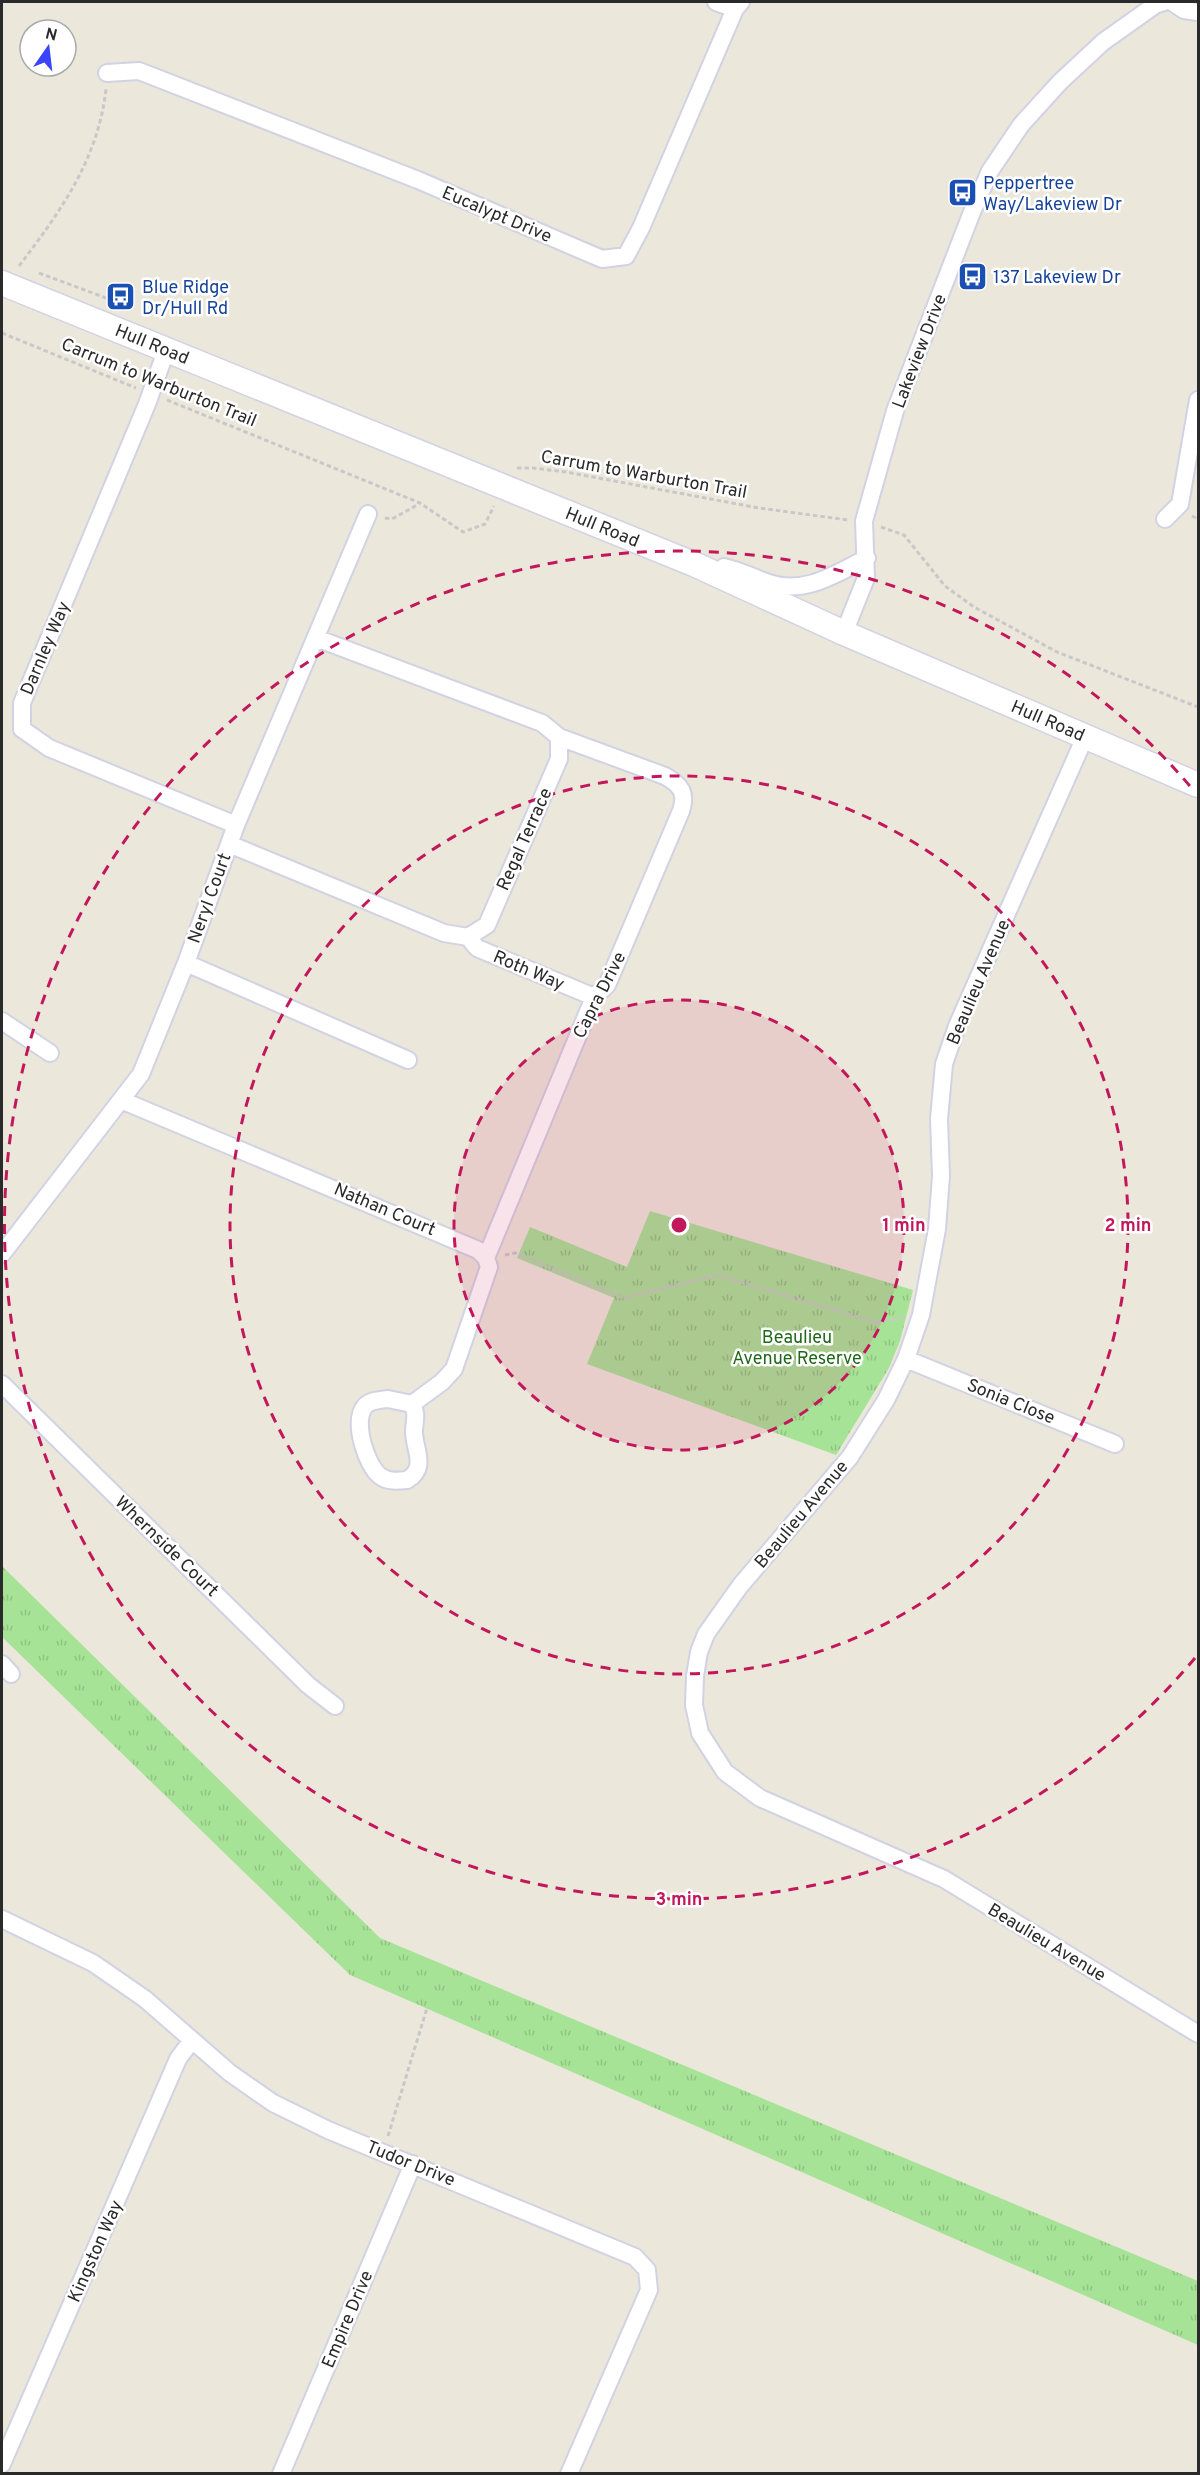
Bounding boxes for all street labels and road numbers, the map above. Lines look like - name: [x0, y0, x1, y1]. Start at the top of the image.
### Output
- street label: Eucalypt Drive: [438, 182, 555, 249]
- street label: Lakeview Drive: [888, 291, 953, 412]
- street label: Hull Road: [111, 320, 192, 371]
- street label: Carrum to Warburton Trail: [57, 334, 260, 433]
- street label: Carrum to Warburton Trail: [539, 446, 749, 505]
- street label: Hull Road: [561, 503, 642, 554]
- street label: Darnley Way: [16, 598, 76, 699]
- street label: Hull Road: [1007, 696, 1088, 748]
- street label: Regal Terrace: [492, 785, 558, 895]
- street label: Neryl Court: [183, 850, 237, 947]
- street label: Beaulieu Avenue: [943, 916, 1016, 1049]
- street label: Roth Way: [489, 946, 568, 997]
- street label: Capra Drive: [569, 948, 632, 1043]
- street label: Nathan Court: [330, 1179, 439, 1242]
- street label: Sonia Close: [963, 1374, 1058, 1430]
- street label: Beaulieu Avenue: [750, 1456, 854, 1574]
- street label: Whernside Court: [109, 1492, 223, 1602]
- street label: Beaulieu Avenue: [983, 1899, 1110, 1988]
- street label: Tudor Drive: [363, 2136, 458, 2193]
- street label: Kingston Way: [64, 2197, 129, 2306]
- street label: Empire Drive: [317, 2267, 379, 2372]

